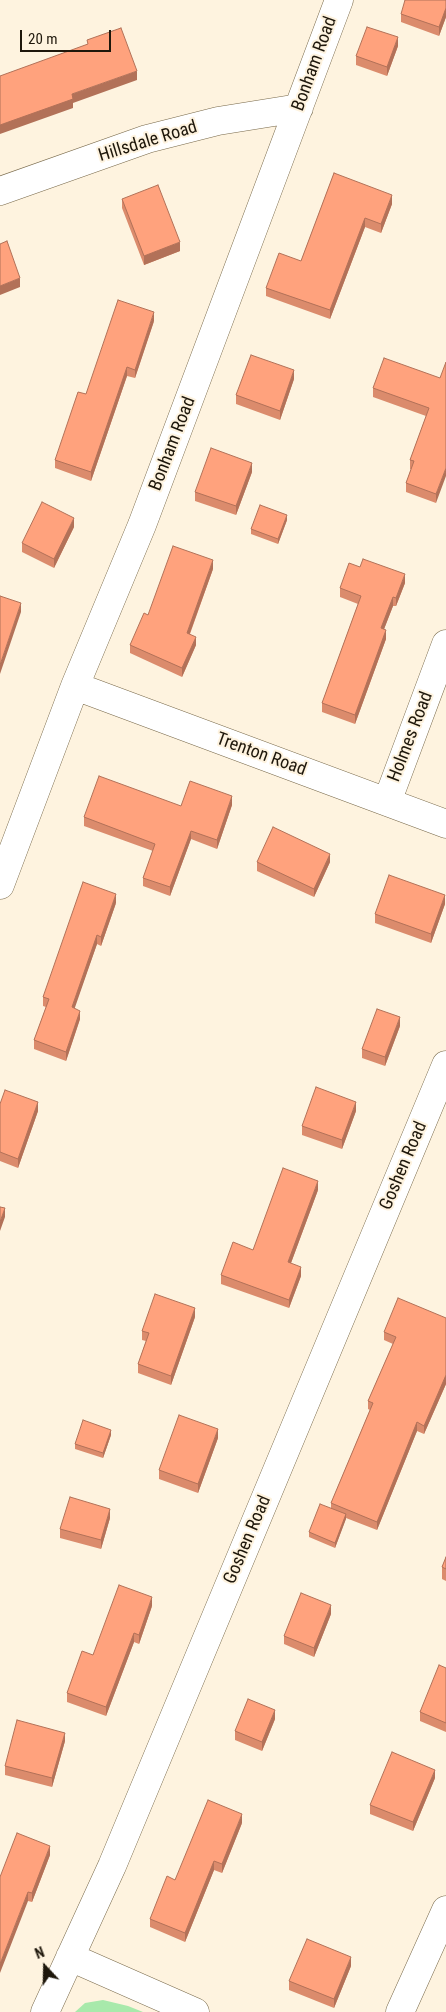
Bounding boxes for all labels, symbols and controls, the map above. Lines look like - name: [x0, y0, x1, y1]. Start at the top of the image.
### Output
- street label: Bonham Road: [288, 14, 342, 114]
- scale bar: [22, 20, 114, 52]
- text: 20 m: [28, 30, 58, 48]
- street label: Hillsdale Road: [96, 117, 200, 167]
- street label: Bonham Road: [145, 394, 201, 494]
- street label: Holmes Road: [384, 689, 438, 785]
- street label: Trenton Road: [213, 729, 309, 781]
- street label: Goshen Road: [376, 1119, 432, 1213]
- street label: Goshen Road: [220, 1493, 276, 1587]
- north arrow: [20, 1942, 70, 1992]
- text: N: [33, 1944, 46, 1962]

